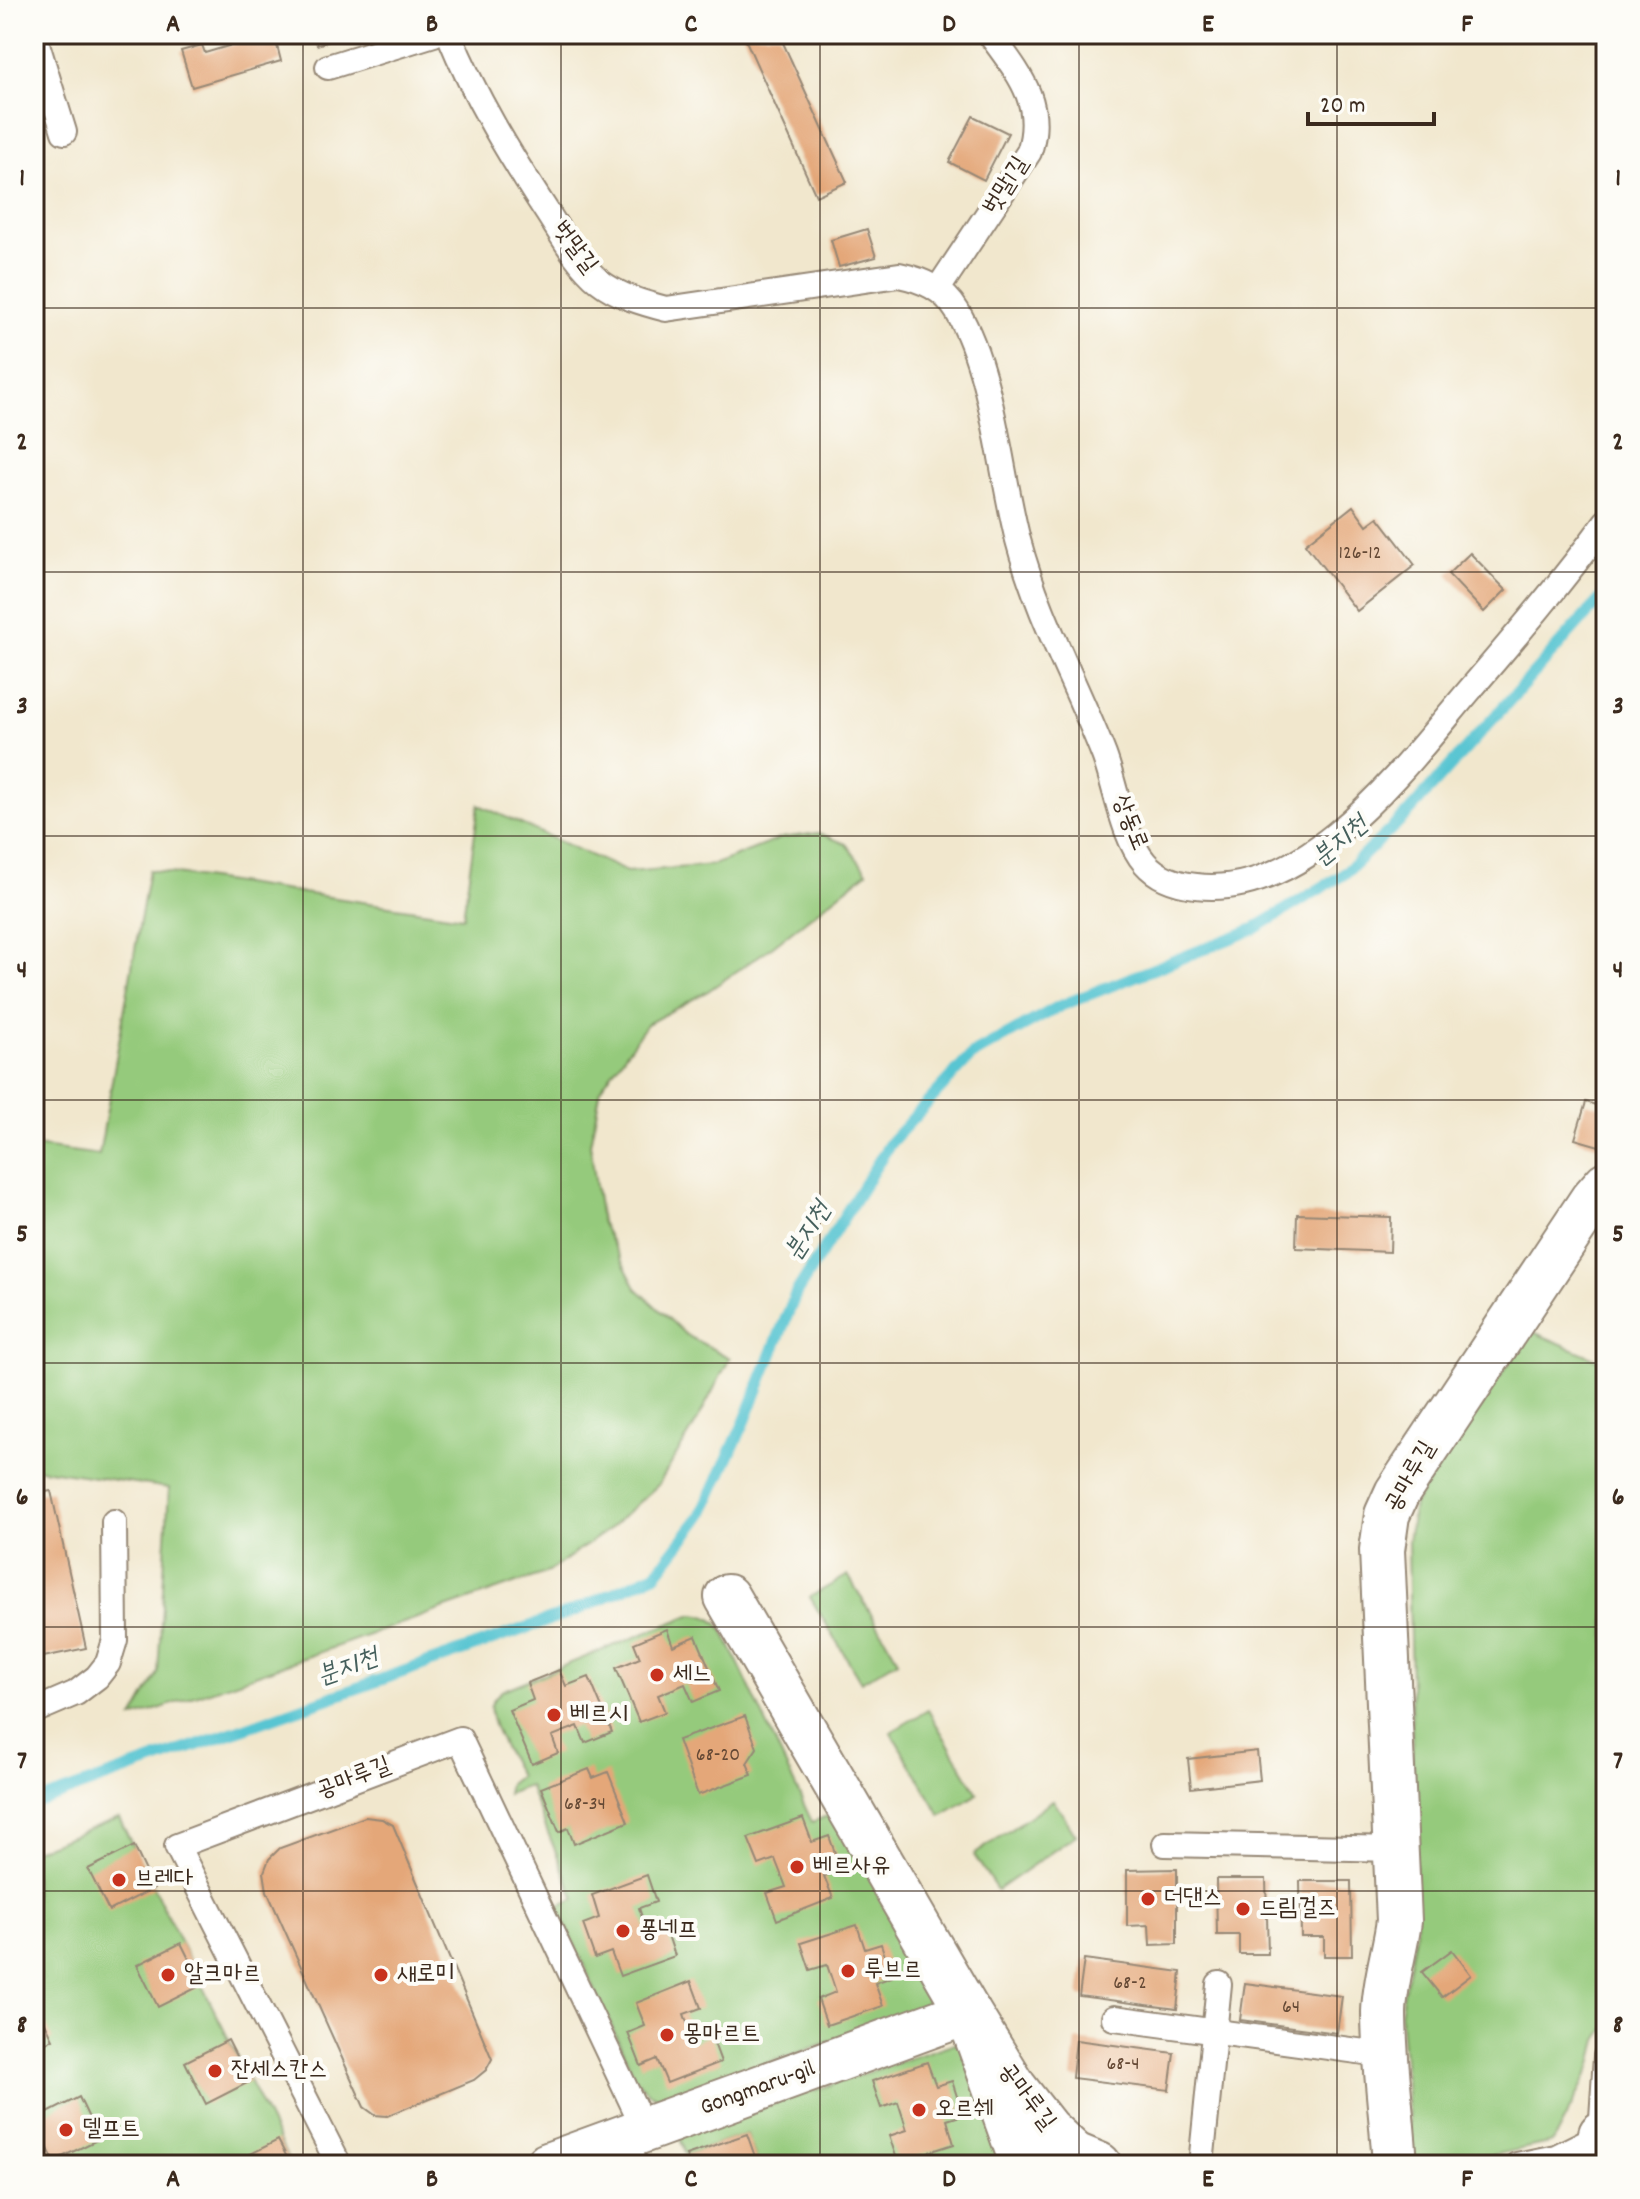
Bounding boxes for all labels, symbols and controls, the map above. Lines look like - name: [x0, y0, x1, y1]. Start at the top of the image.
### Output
- text: A: [166, 7, 180, 44]
- text: B: [426, 7, 438, 44]
- text: C: [685, 7, 698, 44]
- text: D: [942, 7, 956, 44]
- text: E: [1202, 7, 1214, 44]
- text: F: [1461, 7, 1473, 44]
- scale bar: [1308, 76, 1434, 126]
- text: 20 m: [1320, 90, 1366, 124]
- street label: 벗말1길: [976, 150, 1038, 222]
- text: 1: [19, 161, 25, 198]
- text: 1: [1615, 161, 1621, 198]
- street label: 벗말길: [543, 215, 605, 281]
- text: 2: [16, 425, 28, 462]
- text: 2: [1612, 425, 1624, 462]
- house number: 126-12: [1339, 540, 1381, 568]
- text: 3: [16, 689, 28, 726]
- text: 3: [1612, 689, 1624, 726]
- street label: 상동로: [1102, 790, 1156, 856]
- water label: 분지천: [1305, 806, 1379, 876]
- text: 4: [17, 953, 27, 990]
- text: 4: [1613, 953, 1623, 990]
- water label: 분지천: [777, 1193, 843, 1268]
- text: 5: [16, 1217, 28, 1254]
- text: 5: [1612, 1217, 1624, 1254]
- street label: 공마루길: [1377, 1435, 1445, 1519]
- text: 6: [16, 1480, 28, 1517]
- text: 6: [1612, 1480, 1624, 1517]
- water label: 분지천: [312, 1639, 387, 1696]
- place label: 세느: [673, 1658, 712, 1692]
- marker: 세느: [648, 1666, 666, 1684]
- place label: 베르시: [570, 1698, 628, 1732]
- marker: 베르시: [545, 1706, 563, 1724]
- house number: 68-20: [696, 1742, 740, 1770]
- text: 7: [17, 1744, 27, 1781]
- text: 7: [1613, 1744, 1623, 1781]
- street label: 공마루길: [312, 1749, 396, 1809]
- house number: 68-34: [564, 1791, 606, 1819]
- place label: 베르사유: [813, 1850, 890, 1884]
- marker: 베르사유: [788, 1858, 806, 1876]
- place label: 브레다: [135, 1863, 194, 1897]
- marker: 브레다: [110, 1871, 128, 1889]
- place label: 더댄스: [1164, 1882, 1222, 1916]
- marker: 더댄스: [1139, 1890, 1157, 1908]
- place label: 드림걸즈: [1259, 1892, 1336, 1926]
- marker: 드림걸즈: [1234, 1900, 1252, 1918]
- place label: 퐁네프: [639, 1914, 697, 1948]
- marker: 퐁네프: [614, 1922, 632, 1940]
- place label: 루브르: [864, 1954, 922, 1988]
- place label: 알크마르: [184, 1958, 261, 1992]
- place label: 새로미: [397, 1958, 455, 1992]
- marker: 루브르: [839, 1962, 857, 1980]
- marker: 알크마르: [159, 1966, 177, 1984]
- marker: 새로미: [372, 1966, 390, 1984]
- house number: 68-2: [1113, 1970, 1147, 1998]
- house number: 64: [1282, 1994, 1300, 2022]
- text: 8: [17, 2008, 27, 2045]
- text: 8: [1613, 2008, 1623, 2045]
- place label: 몽마르트: [683, 2018, 760, 2052]
- marker: 몽마르트: [658, 2026, 676, 2044]
- house number: 68-4: [1107, 2051, 1139, 2079]
- street label: Gongmaru-gil: [696, 2052, 821, 2126]
- place label: 잔세스칸스: [231, 2054, 328, 2088]
- street label: 공마루길: [989, 2056, 1063, 2138]
- marker: 잔세스칸스: [206, 2062, 224, 2080]
- place label: 오르쉐: [935, 2093, 993, 2127]
- marker: 오르쉐: [910, 2101, 928, 2119]
- place label: 델프트: [82, 2113, 140, 2147]
- marker: 델프트: [57, 2121, 75, 2139]
- text: A: [166, 2162, 180, 2199]
- text: B: [426, 2162, 438, 2199]
- text: C: [685, 2162, 698, 2199]
- text: D: [942, 2162, 956, 2199]
- text: E: [1202, 2162, 1214, 2199]
- text: F: [1461, 2162, 1473, 2199]

